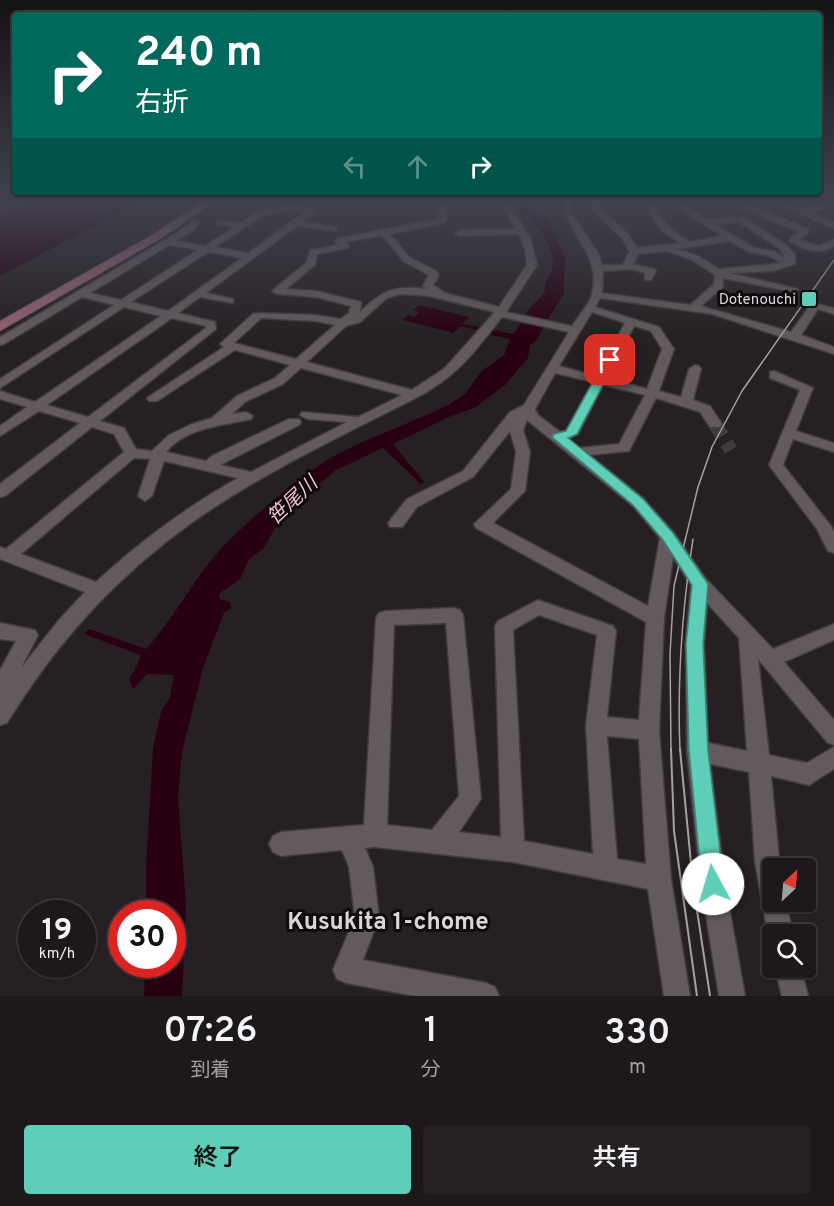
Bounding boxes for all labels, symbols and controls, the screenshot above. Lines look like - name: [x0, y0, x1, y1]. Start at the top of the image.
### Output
- text: 240 m: [135, 28, 263, 81]
- icon: right: [36, 36, 114, 114]
- text: 右折: [135, 87, 189, 121]
- icon: left: [338, 150, 371, 183]
- icon: ahead: [401, 150, 434, 183]
- icon: right: [464, 150, 497, 183]
- marker: Dotenouchi: [800, 290, 818, 308]
- place label: Dotenouchi: [719, 291, 796, 310]
- pin: [584, 334, 635, 385]
- icon: arrive: [593, 343, 626, 376]
- water label: 笹尾川: [263, 470, 326, 531]
- position arrow: [681, 852, 745, 916]
- north arrow: [762, 858, 816, 912]
- map controls: [762, 858, 816, 978]
- speed limit sign: 30: [108, 900, 186, 978]
- district label: Kusukita 1-chome: [287, 908, 489, 938]
- text: 19: [42, 913, 72, 950]
- button: search: [762, 924, 816, 978]
- text: km/h: [39, 945, 75, 964]
- text: 07:26: [163, 1009, 257, 1055]
- text: 1: [424, 1009, 438, 1055]
- text: 330: [604, 1011, 670, 1057]
- text: m: [629, 1055, 646, 1081]
- text: 到着: [190, 1058, 230, 1084]
- text: 分: [421, 1058, 441, 1084]
- button: 終了: [24, 1125, 411, 1194]
- button: 共有: [423, 1125, 810, 1194]

